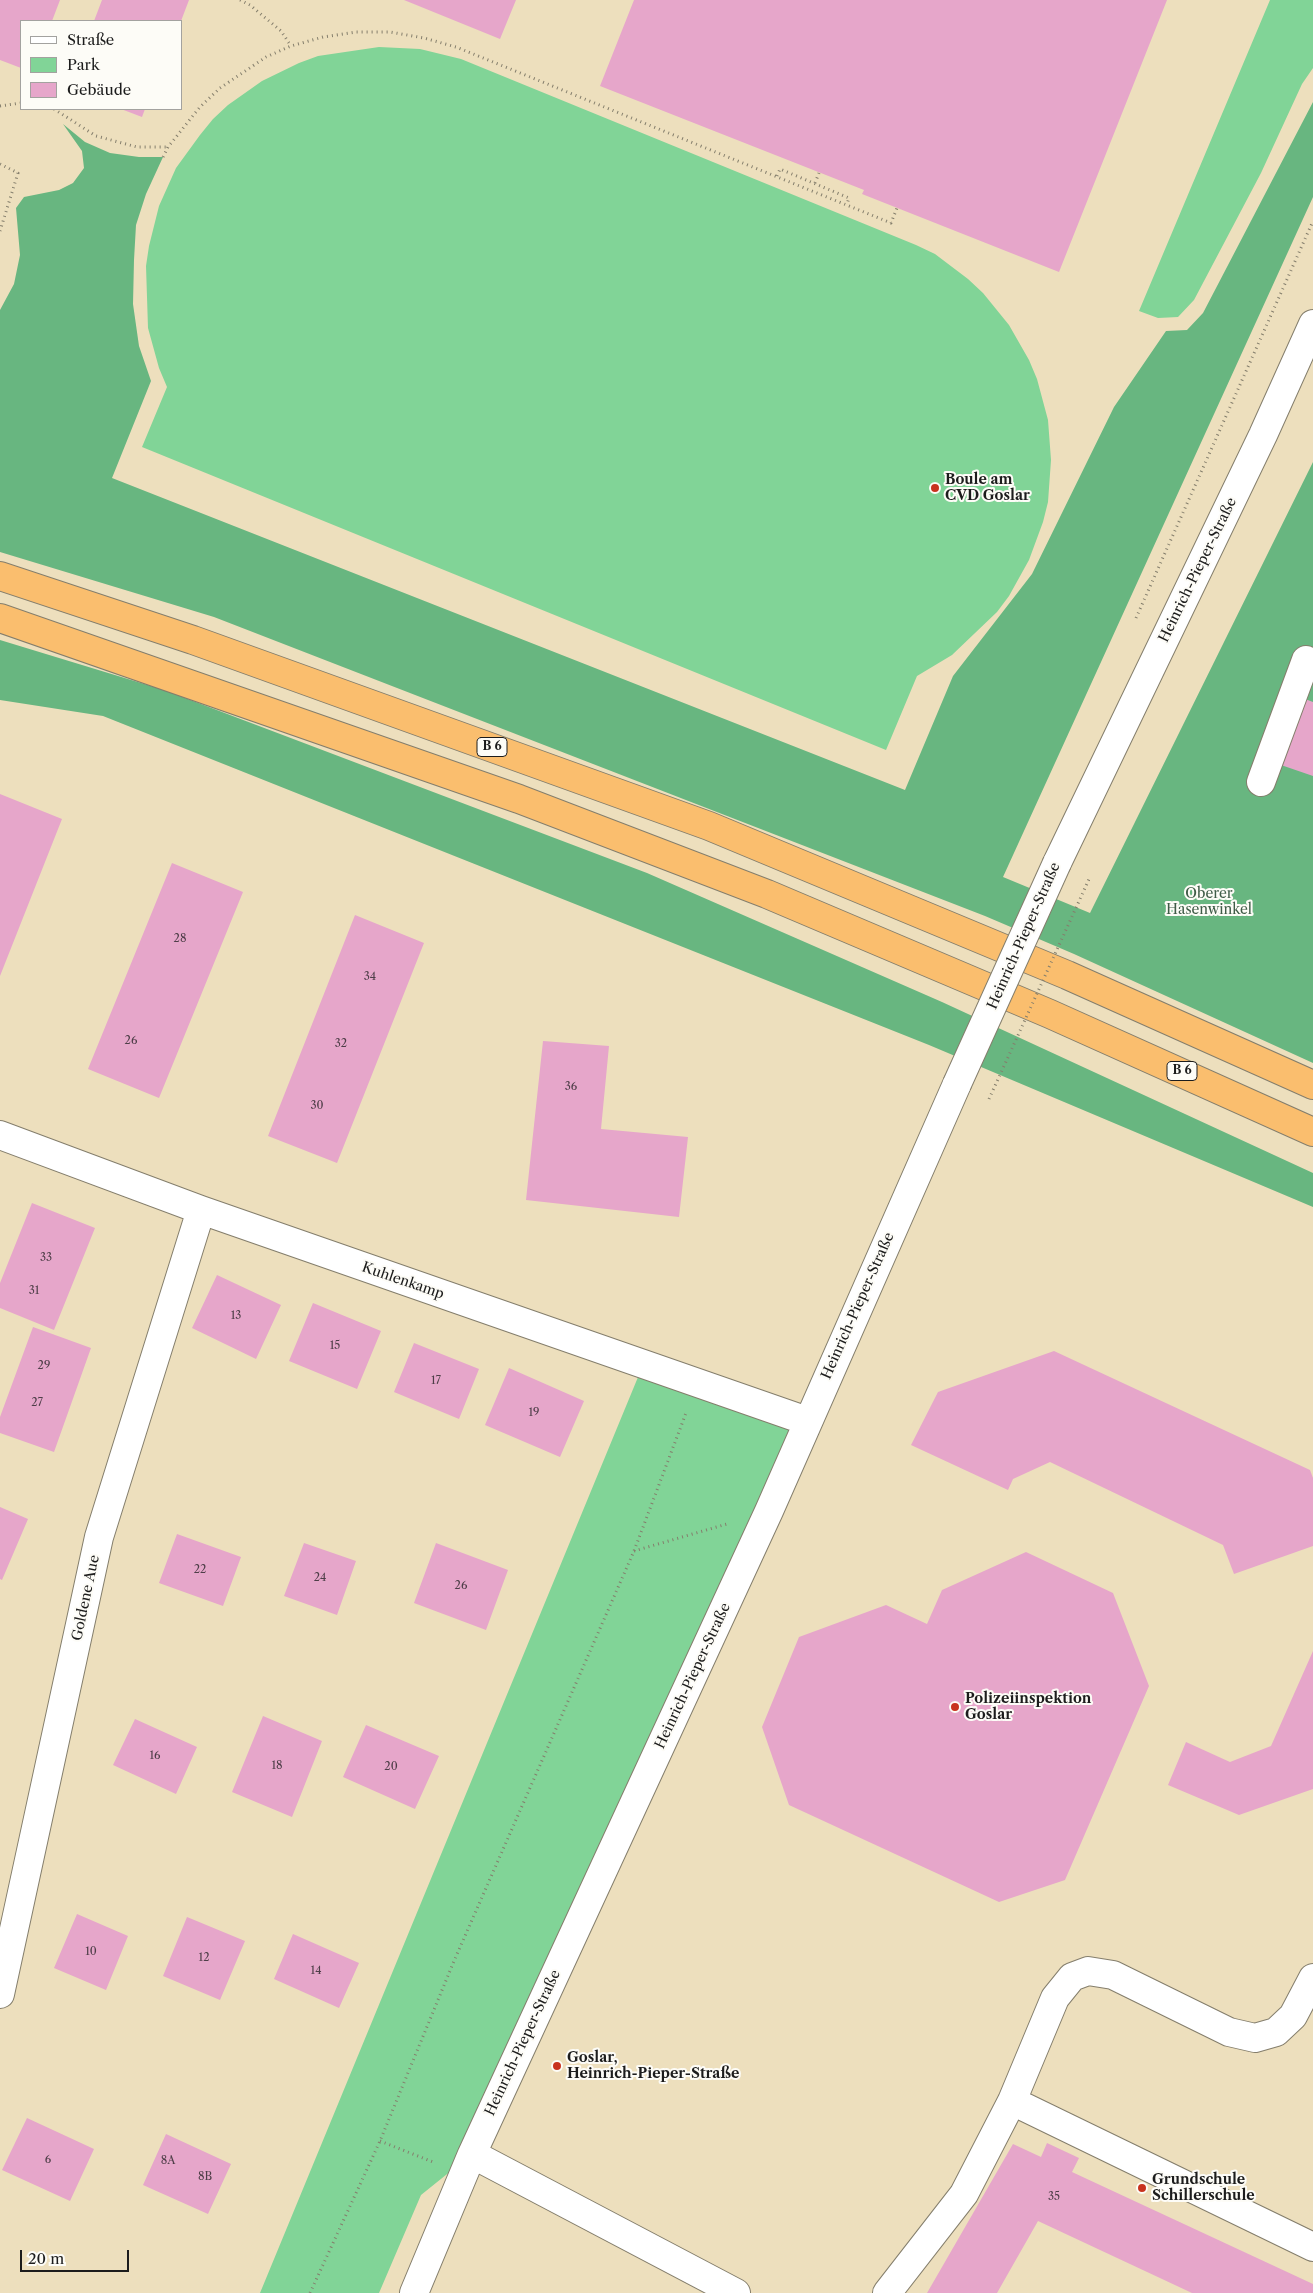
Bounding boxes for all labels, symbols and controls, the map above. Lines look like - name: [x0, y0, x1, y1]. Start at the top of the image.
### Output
- legend: [20, 20, 182, 110]
- text: Straße: [67, 30, 114, 49]
- text: Park: [67, 55, 100, 74]
- text: Gebäude: [67, 80, 131, 99]
- place label: Boule am CVD Goslar: [945, 472, 1030, 504]
- marker: Boule am CVD Goslar: [929, 482, 941, 494]
- street label: Heinrich-Pieper-Straße: [1156, 495, 1240, 645]
- road number: B 6: [477, 738, 507, 756]
- street label: Heinrich-Pieper-Straße: [984, 860, 1064, 1012]
- park label: Oberer Hasenwinkel: [1166, 886, 1252, 919]
- house number: 28: [174, 932, 186, 946]
- house number: 34: [364, 970, 376, 984]
- house number: 26: [125, 1034, 137, 1048]
- house number: 32: [335, 1037, 347, 1051]
- road number: B 6: [1167, 1062, 1197, 1080]
- house number: 36: [565, 1080, 577, 1094]
- house number: 30: [310, 1099, 324, 1113]
- street label: Heinrich-Pieper-Straße: [818, 1230, 898, 1382]
- house number: 33: [40, 1251, 52, 1265]
- street label: Kuhlenkamp: [360, 1259, 446, 1303]
- house number: 31: [29, 1284, 39, 1298]
- house number: 13: [231, 1309, 241, 1323]
- house number: 15: [330, 1339, 340, 1353]
- house number: 29: [38, 1359, 50, 1373]
- house number: 17: [431, 1374, 441, 1388]
- house number: 27: [31, 1396, 43, 1410]
- house number: 19: [528, 1406, 540, 1420]
- street label: Goldene Aue: [69, 1554, 103, 1642]
- house number: 22: [194, 1563, 206, 1577]
- house number: 24: [314, 1571, 326, 1585]
- house number: 26: [455, 1579, 467, 1593]
- street label: Heinrich-Pieper-Straße: [652, 1600, 734, 1752]
- place label: Polizeiinspektion Goslar: [965, 1691, 1091, 1724]
- marker: Polizeiinspektion Goslar: [949, 1701, 961, 1713]
- house number: 16: [149, 1749, 161, 1763]
- house number: 18: [271, 1759, 283, 1773]
- house number: 20: [384, 1760, 398, 1774]
- house number: 10: [85, 1945, 97, 1959]
- house number: 12: [199, 1951, 209, 1965]
- house number: 14: [311, 1964, 321, 1978]
- street label: Heinrich-Pieper-Straße: [482, 1967, 564, 2119]
- place label: Goslar, Heinrich-Pieper-Straße: [567, 2050, 739, 2082]
- marker: Goslar, Heinrich-Pieper-Straße: [551, 2060, 563, 2072]
- house number: 6: [45, 2153, 51, 2167]
- house number: 8A: [161, 2154, 175, 2168]
- house number: 8B: [198, 2170, 212, 2184]
- place label: Grundschule Schillerschule: [1152, 2172, 1255, 2204]
- marker: Grundschule Schillerschule: [1136, 2182, 1148, 2194]
- house number: 35: [1048, 2190, 1060, 2204]
- scale bar: [22, 2240, 131, 2272]
- text: 20 m: [28, 2249, 64, 2268]

